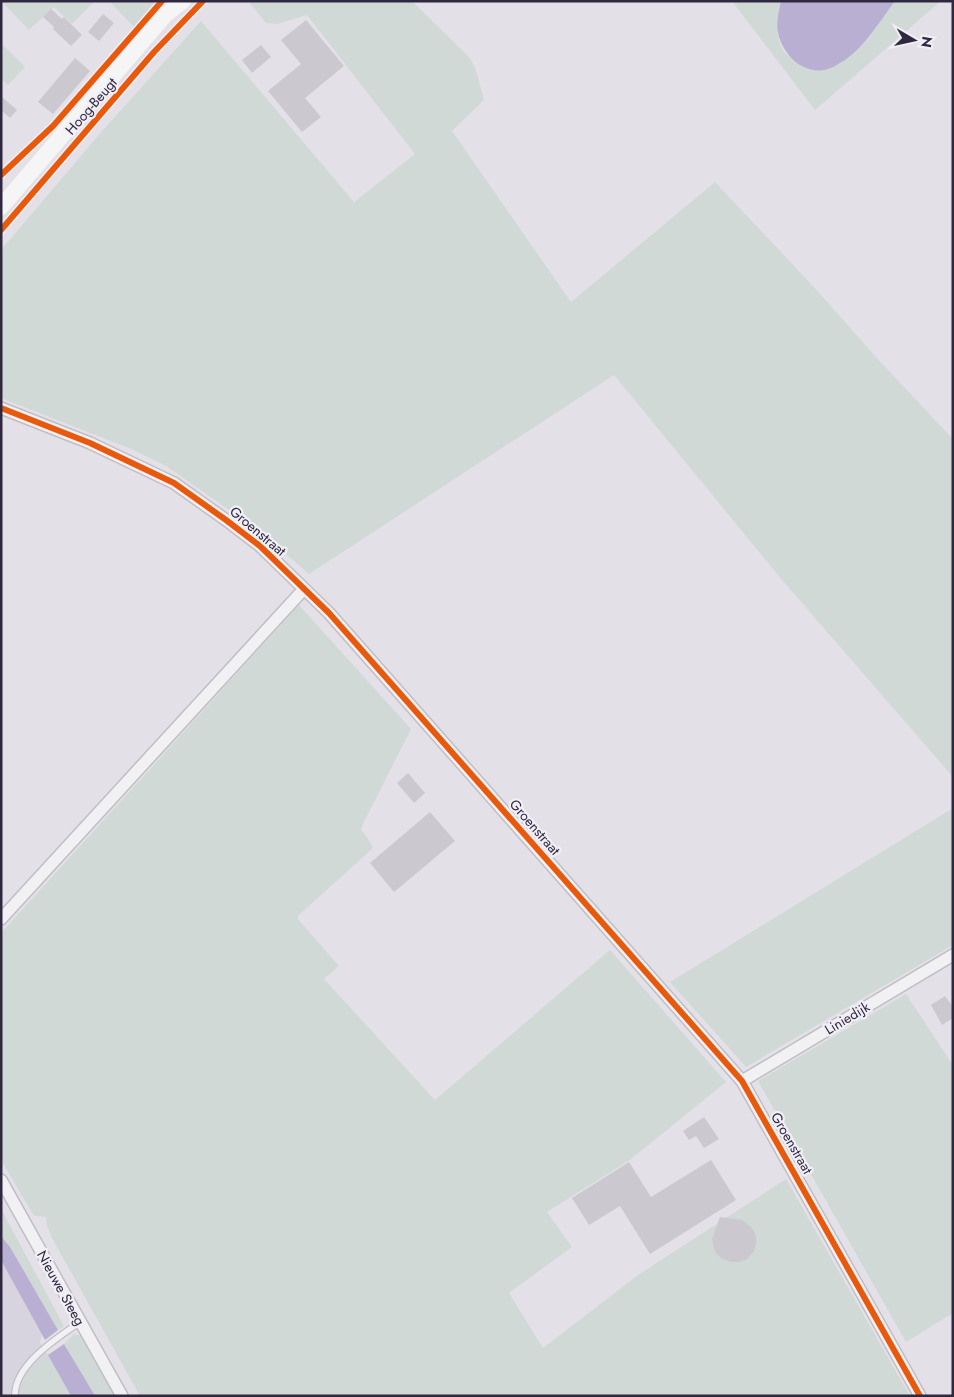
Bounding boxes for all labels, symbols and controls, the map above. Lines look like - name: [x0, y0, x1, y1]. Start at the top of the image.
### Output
- north arrow: [889, 15, 939, 65]
- text: N: [916, 35, 938, 49]
- street label: Hoog-Beugt: [61, 73, 122, 139]
- street label: Groenstraat: [225, 501, 291, 561]
- street label: Groenstraat: [505, 795, 565, 860]
- street label: Liniedijk: [821, 996, 874, 1039]
- street label: Groenstraat: [766, 1108, 818, 1178]
- street label: Nieuwe Steeg: [32, 1247, 90, 1329]

